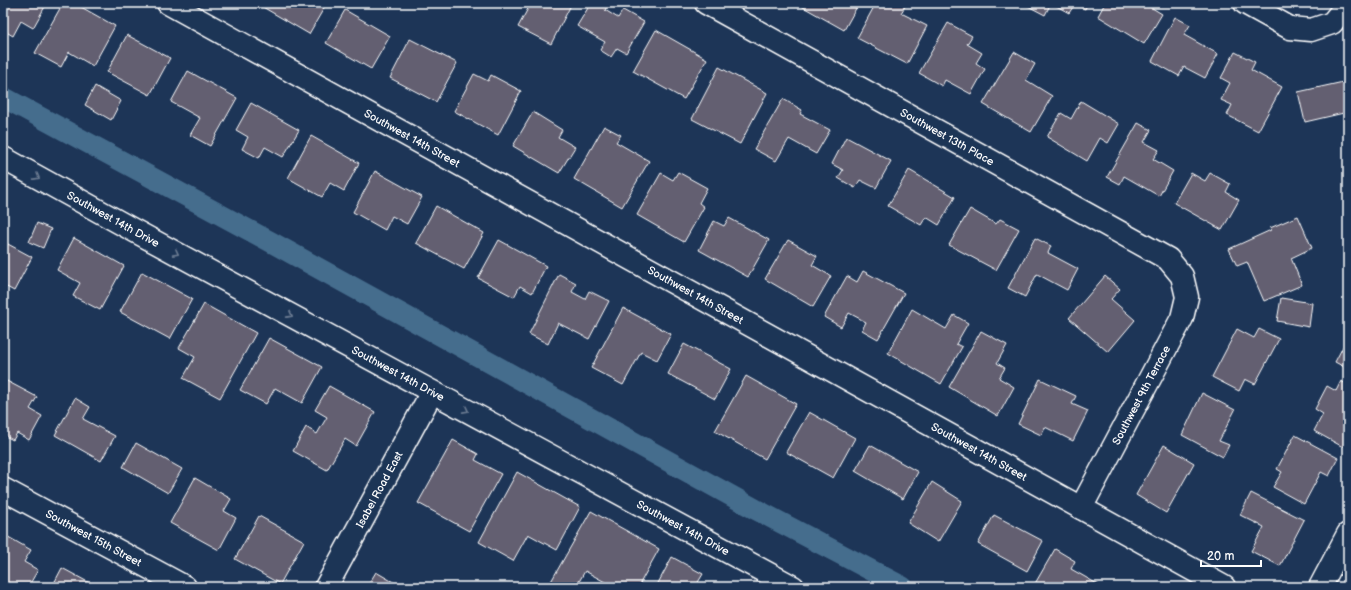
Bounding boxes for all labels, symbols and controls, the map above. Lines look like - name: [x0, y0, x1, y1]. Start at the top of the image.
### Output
- street label: Southwest 13th Place: [898, 106, 997, 169]
- street label: Southwest 14th Street: [362, 107, 463, 170]
- one-way arrow: [33, 173, 40, 180]
- street label: Southwest 14th Drive: [65, 189, 162, 250]
- one-way arrow: [172, 249, 179, 256]
- street label: Southwest 14th Street: [645, 264, 746, 327]
- one-way arrow: [286, 311, 293, 318]
- street label: Southwest 14th Drive: [349, 343, 447, 404]
- street label: Southwest 9th Terrace: [1110, 343, 1173, 447]
- one-way arrow: [462, 406, 469, 413]
- street label: Southwest 14th Street: [929, 420, 1030, 484]
- street label: Isabel Road East: [353, 449, 406, 530]
- street label: Southwest 14th Drive: [634, 498, 732, 559]
- street label: Southwest 15th Street: [43, 507, 144, 570]
- scale bar: [1201, 542, 1261, 568]
- text: 20 m: [1207, 549, 1234, 564]

